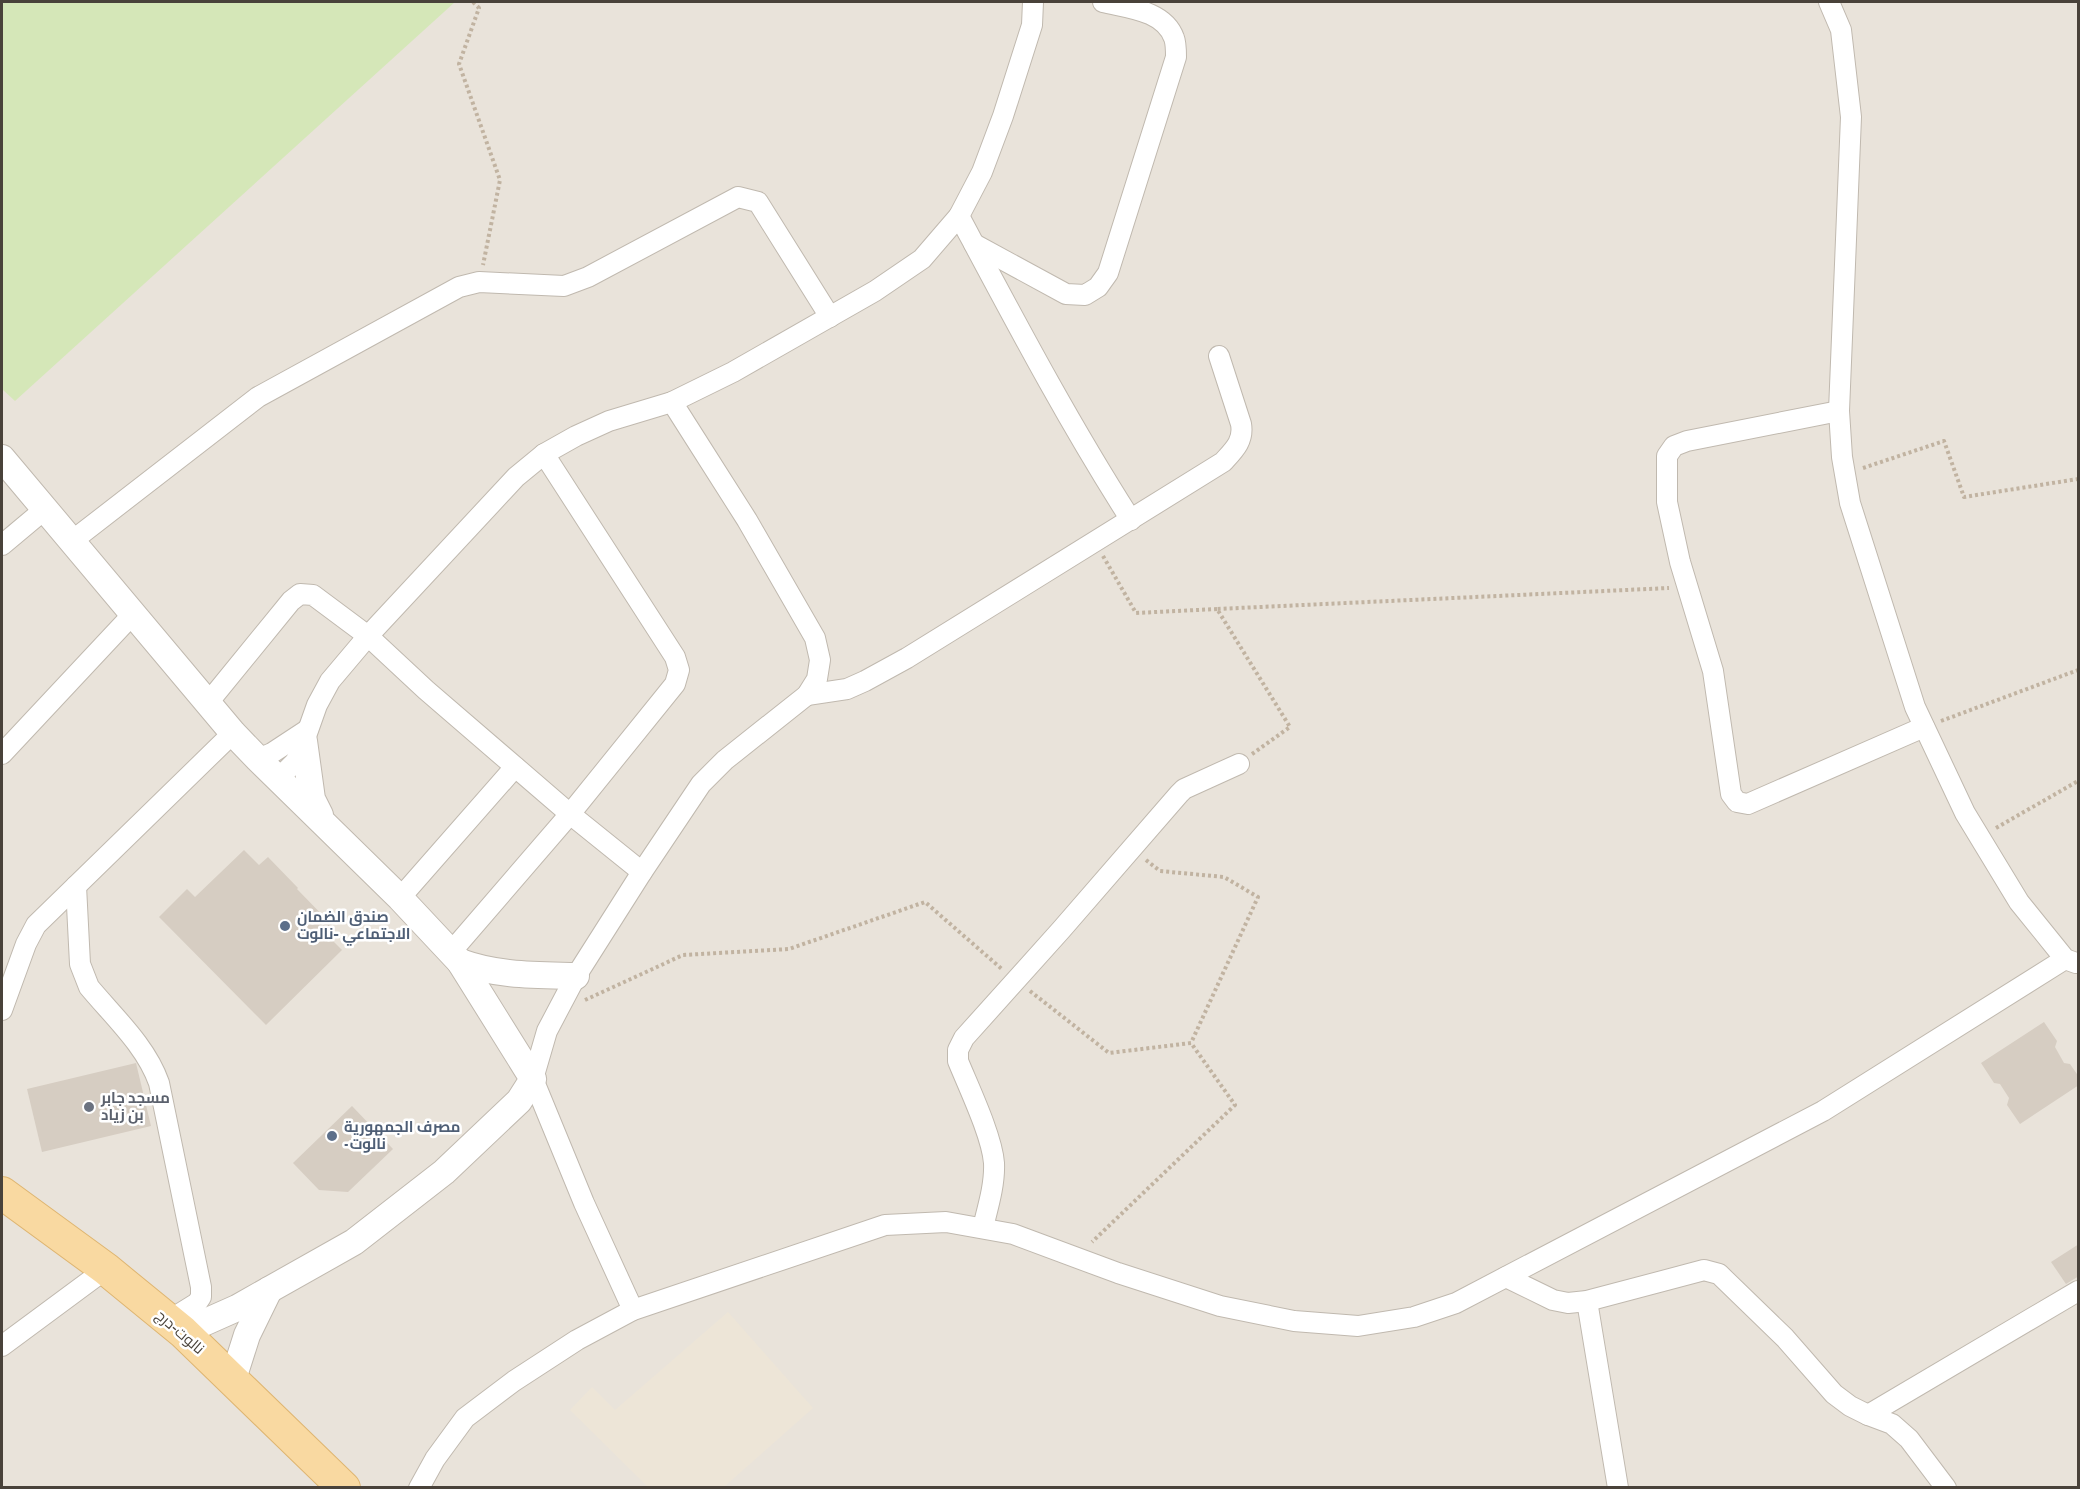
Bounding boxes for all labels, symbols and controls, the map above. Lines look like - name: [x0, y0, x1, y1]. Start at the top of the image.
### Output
- place label: صندق الضمان الاجتماعي -نالوت: [297, 908, 410, 946]
- marker: صندق الضمان الاجتماعي -نالوت: [278, 919, 292, 933]
- place label: مسجد جابر بن زياد: [100, 1089, 170, 1124]
- marker: مسجد جابر بن زياد: [82, 1100, 96, 1114]
- place label: مصرف الجمهورية -نالوت: [344, 1118, 460, 1153]
- marker: مصرف الجمهورية -نالوت: [325, 1129, 339, 1143]
- street label: نالوت-درج: [151, 1306, 208, 1359]

